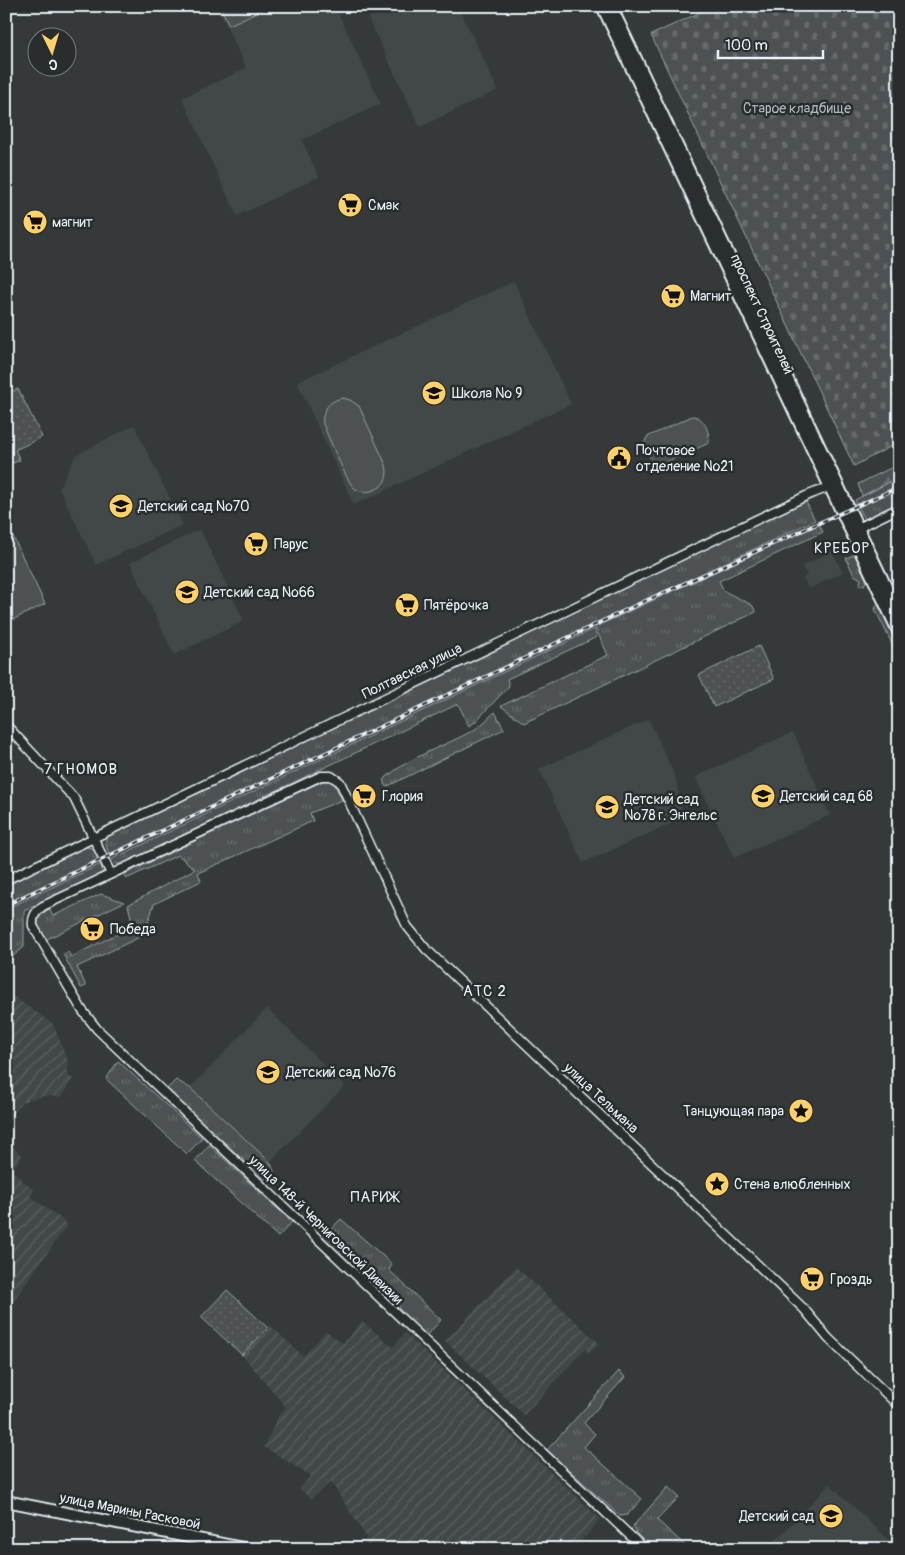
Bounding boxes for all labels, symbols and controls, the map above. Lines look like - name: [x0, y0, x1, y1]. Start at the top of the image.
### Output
- north arrow: [28, 28, 78, 78]
- scale bar: [718, 28, 822, 60]
- text: 100 m: [725, 36, 768, 55]
- text: С: [48, 56, 58, 73]
- park label: Старое кладбище: [743, 100, 851, 117]
- supermarket icon: Смак: [337, 192, 363, 218]
- place label: Смак: [368, 197, 400, 214]
- supermarket icon: магнит: [22, 209, 48, 235]
- place label: магнит: [52, 214, 93, 231]
- street label: проспект Строителей: [727, 251, 797, 377]
- supermarket icon: Магнит: [660, 283, 686, 309]
- place label: Магнит: [690, 288, 732, 305]
- school or university icon: Школа № 9: [421, 380, 447, 406]
- place label: Школа № 9: [452, 385, 522, 402]
- place label: Почтовое отделение №21: [636, 442, 734, 475]
- public building icon: Почтовое отделение №21: [606, 445, 632, 471]
- school or university icon: Детский сад №70: [108, 493, 134, 519]
- place label: Детский сад №70: [137, 498, 250, 515]
- supermarket icon: Парус: [243, 531, 269, 557]
- place label: Парус: [274, 536, 309, 553]
- district label: КРЕБОР: [814, 539, 870, 558]
- school or university icon: Детский сад №66: [174, 579, 200, 605]
- place label: Детский сад №66: [203, 584, 315, 601]
- supermarket icon: Пятёрочка: [394, 592, 420, 618]
- place label: Пятёрочка: [424, 597, 488, 614]
- street label: Полтавская улица: [359, 639, 465, 703]
- district label: 7 ГНОМОВ: [44, 760, 118, 779]
- supermarket icon: Глория: [351, 783, 377, 809]
- school or university icon: Детский сад 68: [750, 783, 776, 809]
- place label: Глория: [382, 788, 423, 805]
- place label: Детский сад 68: [779, 788, 873, 805]
- place label: Детский сад №78 г. Энгельс: [623, 791, 717, 824]
- school or university icon: Детский сад №78 г. Энгельс: [594, 794, 620, 820]
- supermarket icon: Победа: [79, 916, 105, 942]
- place label: Победа: [110, 921, 156, 938]
- district label: АТС 2: [463, 982, 507, 1001]
- street label: улица Тельмана: [560, 1058, 642, 1137]
- school or university icon: Детский сад №76: [255, 1059, 281, 1085]
- place label: Детский сад №76: [285, 1064, 396, 1081]
- place icon: Танцующая пара: [788, 1098, 814, 1124]
- place label: Танцующая пара: [683, 1103, 784, 1120]
- street label: улица 148-й Черниговской Дивизии: [245, 1151, 406, 1308]
- place icon: Стена влюбленных: [704, 1171, 730, 1197]
- place label: Стена влюбленных: [734, 1176, 851, 1193]
- district label: ПАРИЖ: [350, 1188, 401, 1207]
- supermarket icon: Гроздь: [799, 1266, 825, 1292]
- place label: Гроздь: [830, 1271, 872, 1288]
- street label: улица Марины Расковой: [57, 1489, 202, 1533]
- school or university icon: Детский сад: [818, 1503, 844, 1529]
- place label: Детский сад: [738, 1508, 815, 1525]

